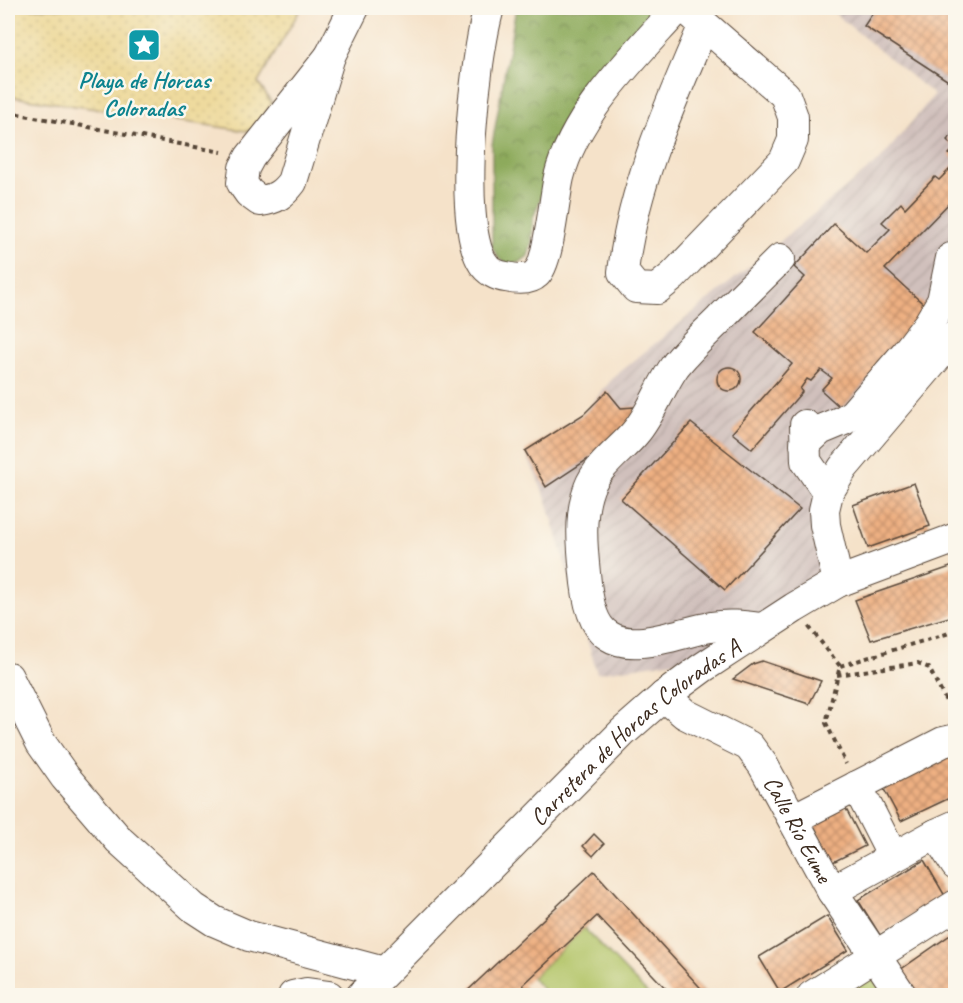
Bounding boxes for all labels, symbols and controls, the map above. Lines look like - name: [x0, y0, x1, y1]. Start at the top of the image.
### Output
- place icon: Playa de Horcas Coloradas: [126, 27, 162, 63]
- place label: Playa de Horcas Coloradas: [78, 65, 212, 123]
- street label: Carretera de Horcas Coloradas A: [523, 632, 747, 832]
- street label: Calle Río Eume: [757, 771, 841, 890]

